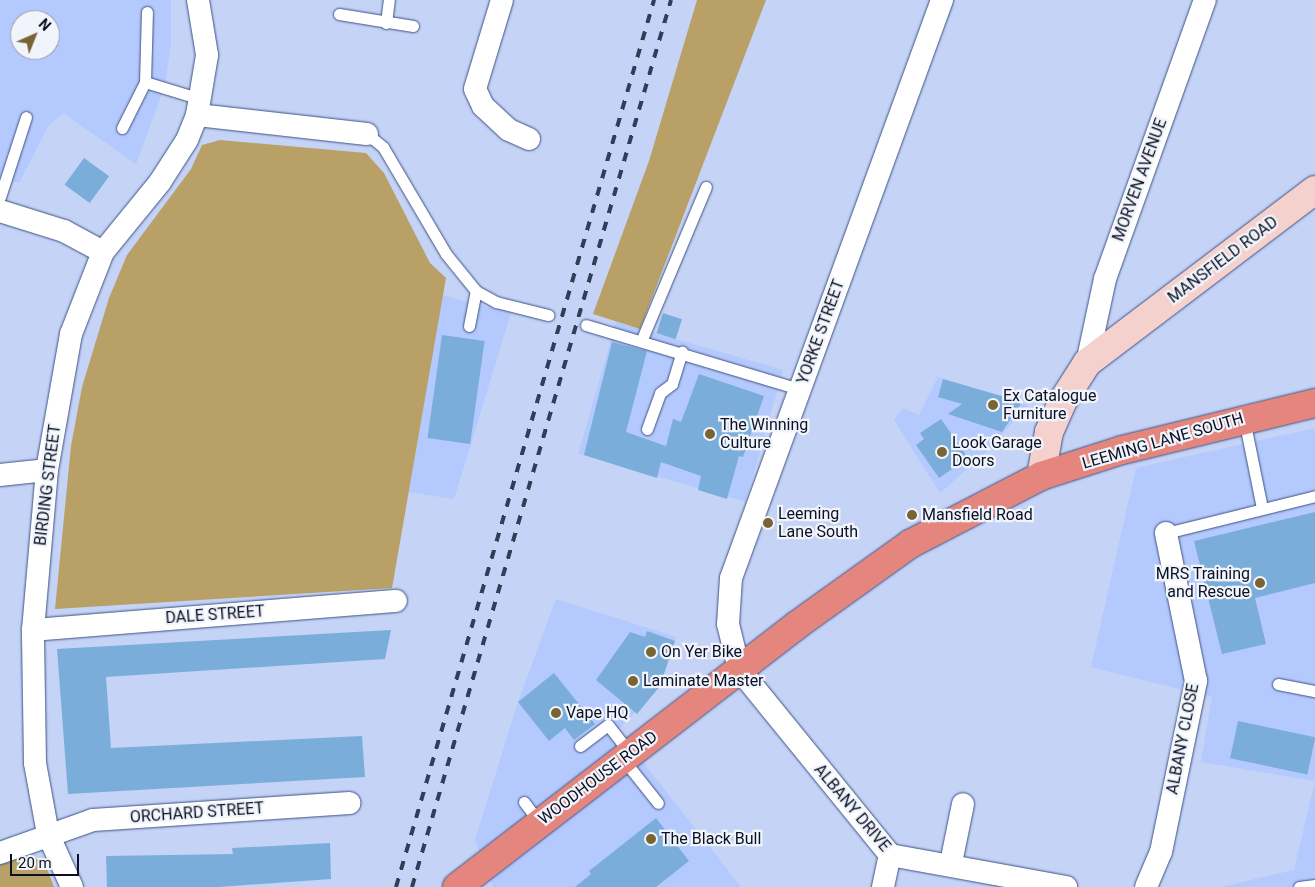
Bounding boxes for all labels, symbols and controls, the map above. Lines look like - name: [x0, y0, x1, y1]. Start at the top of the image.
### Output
- north arrow: [10, 10, 60, 60]
- text: N: [36, 16, 54, 34]
- street label: MORVEN AVENUE: [1109, 116, 1171, 244]
- street label: MANSFIELD ROAD: [1164, 212, 1282, 308]
- street label: YORKE STREET: [793, 277, 849, 387]
- place label: Ex Catalogue Furniture: [1003, 386, 1096, 424]
- marker: Ex Catalogue Furniture: [987, 399, 999, 411]
- street label: LEEMING LANE SOUTH: [1080, 409, 1246, 473]
- place label: The Winning Culture: [720, 415, 808, 453]
- street label: BIRDING STREET: [31, 423, 65, 547]
- marker: The Winning Culture: [704, 428, 716, 440]
- place label: Look Garage Doors: [952, 433, 1042, 471]
- marker: Look Garage Doors: [936, 446, 948, 458]
- place label: Leeming Lane South: [778, 504, 858, 542]
- place label: Mansfield Road: [922, 505, 1033, 525]
- marker: Mansfield Road: [906, 509, 918, 521]
- marker: Leeming Lane South: [762, 517, 774, 529]
- place label: MRS Training and Rescue: [1155, 564, 1250, 602]
- marker: MRS Training and Rescue: [1254, 577, 1266, 589]
- street label: DALE STREET: [165, 602, 265, 628]
- place label: On Yer Bike: [661, 642, 742, 662]
- marker: On Yer Bike: [645, 646, 657, 658]
- place label: Laminate Master: [643, 671, 764, 691]
- marker: Laminate Master: [627, 675, 639, 687]
- street label: ALBANY CLOSE: [1163, 682, 1203, 796]
- place label: Vape HQ: [566, 703, 628, 723]
- marker: Vape HQ: [550, 707, 562, 719]
- street label: WOODHOUSE ROAD: [535, 727, 661, 829]
- street label: ALBANY DRIVE: [810, 760, 894, 856]
- street label: ORCHARD STREET: [129, 799, 265, 827]
- place label: The Black Bull: [661, 829, 761, 849]
- marker: The Black Bull: [645, 833, 657, 845]
- scale bar: [12, 844, 81, 876]
- text: 20 m: [18, 854, 52, 872]

